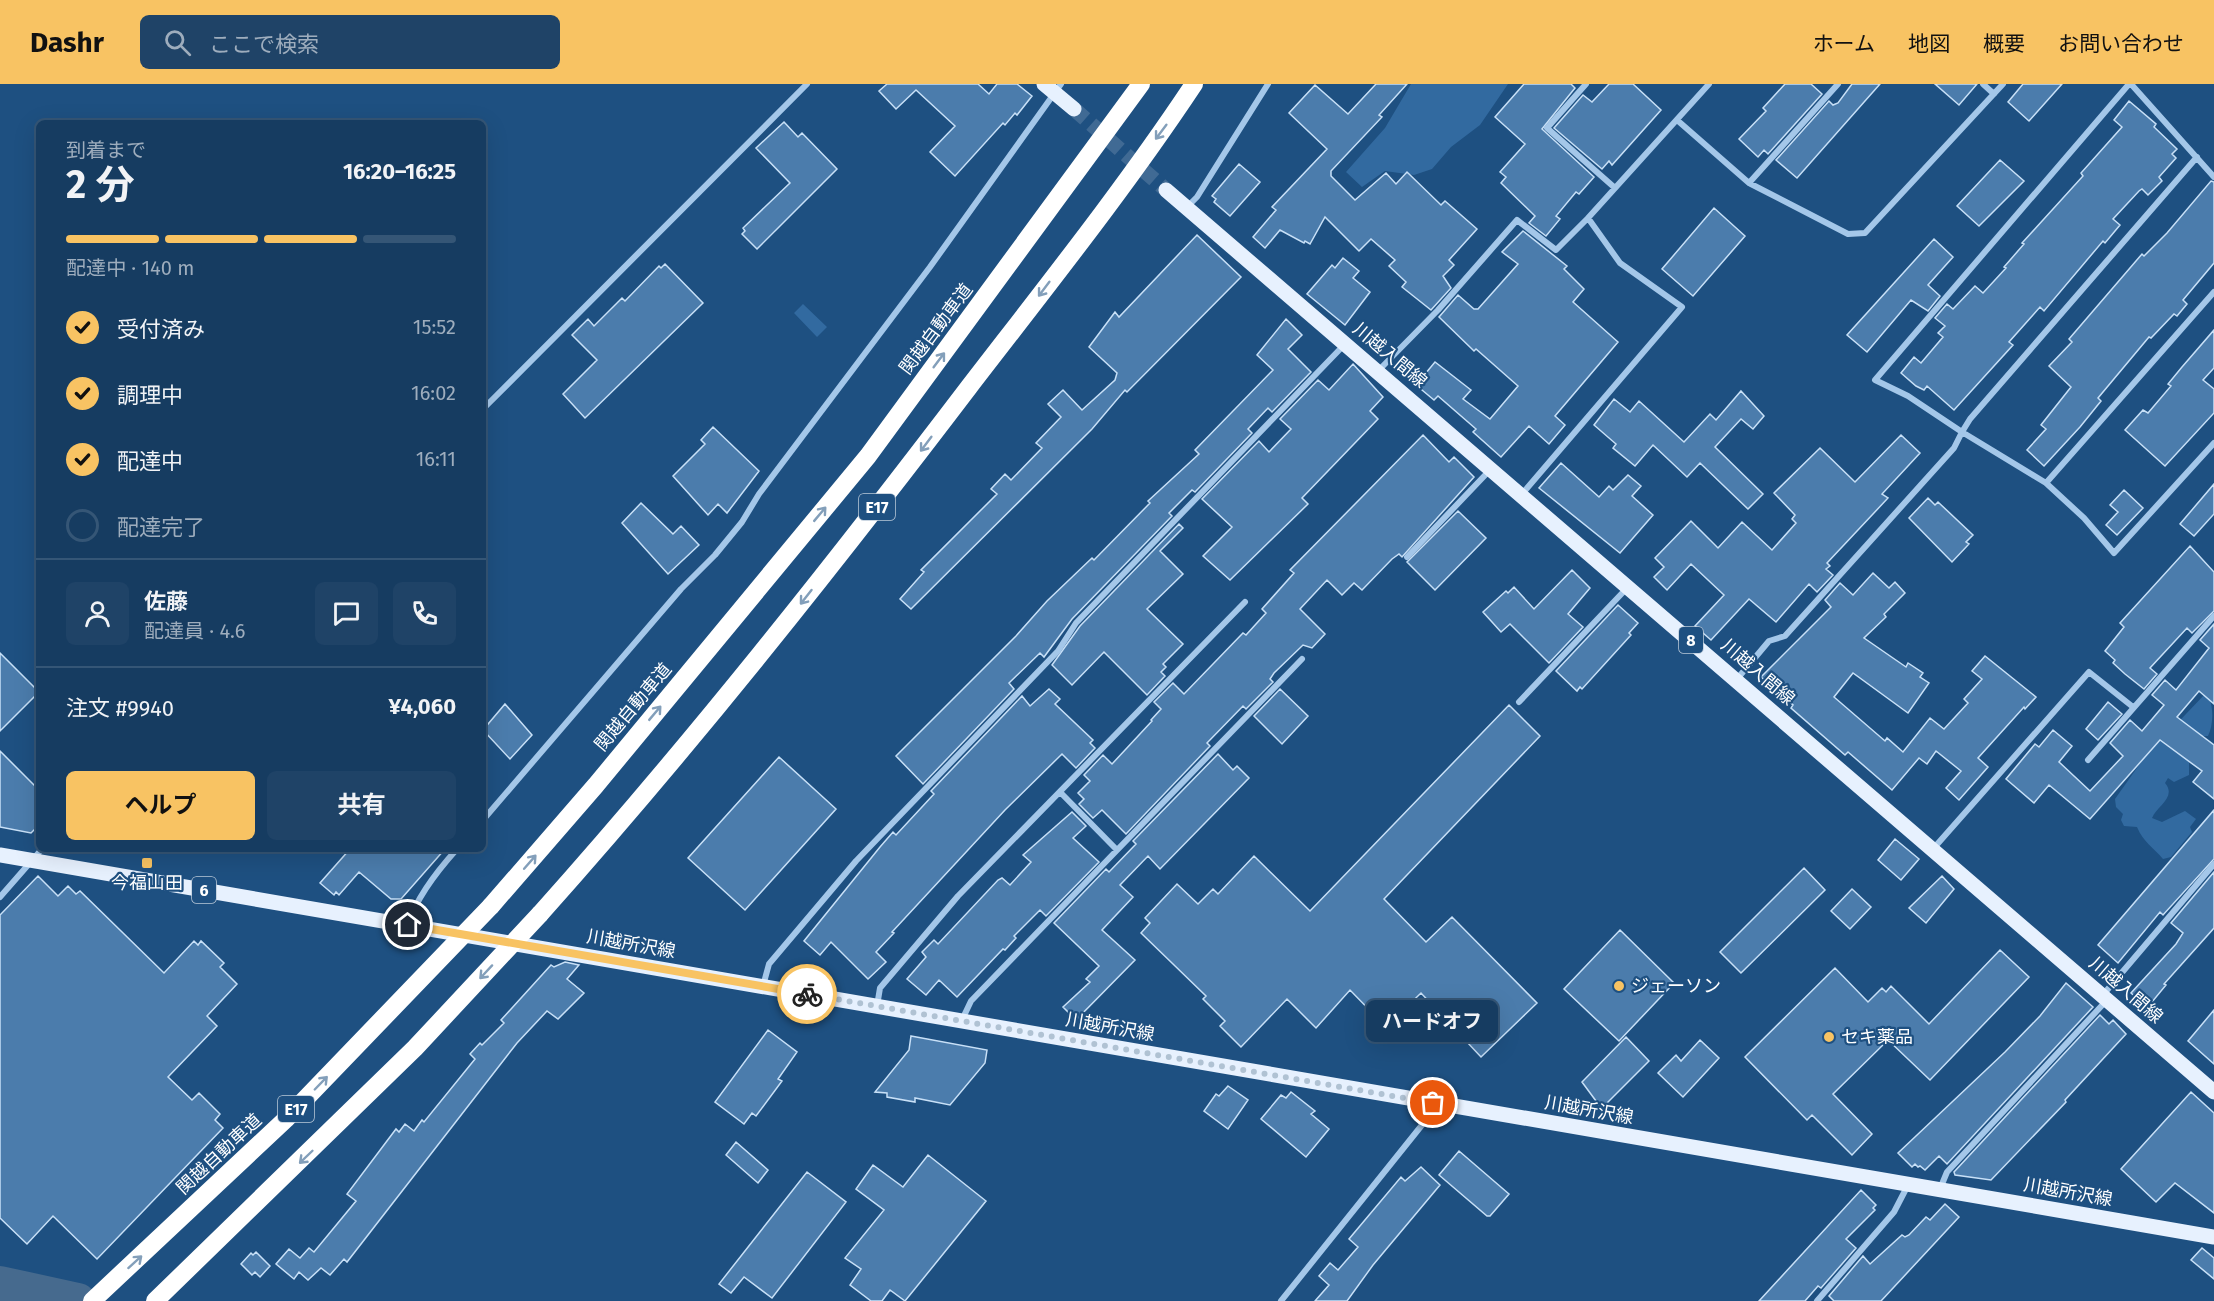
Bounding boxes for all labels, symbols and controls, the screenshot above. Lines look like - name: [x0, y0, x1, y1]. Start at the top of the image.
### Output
- search box: [140, 15, 560, 69]
- text: Dashr: [30, 26, 104, 59]
- icon: search: [161, 26, 194, 59]
- text: ここで検索: [209, 31, 319, 58]
- text: ホーム: [1813, 31, 1875, 57]
- text: 地図: [1908, 31, 1950, 57]
- text: 概要: [1983, 31, 2025, 57]
- text: お問い合わせ: [2058, 31, 2184, 57]
- one-way arrow: [1155, 124, 1167, 140]
- text: 到着まで: [66, 138, 146, 162]
- text: 16:20–16:25: [343, 158, 456, 185]
- text: 2 分: [66, 162, 134, 208]
- text: 配達中 · 140 m: [66, 256, 194, 280]
- street label: 関越自動車道: [895, 279, 977, 379]
- one-way arrow: [1038, 280, 1051, 296]
- icon: check: [66, 311, 99, 344]
- text: 15:52: [413, 315, 456, 339]
- text: 受付済み: [117, 316, 205, 343]
- street label: 川越入間線: [1348, 318, 1432, 392]
- one-way arrow: [932, 352, 945, 368]
- icon: check: [66, 377, 99, 410]
- text: 16:02: [411, 381, 456, 405]
- text: 調理中: [117, 382, 183, 409]
- one-way arrow: [920, 435, 933, 451]
- icon: check: [66, 443, 99, 476]
- text: 16:11: [416, 447, 456, 471]
- text: 配達中: [117, 448, 183, 475]
- road number: E17: [859, 494, 895, 520]
- one-way arrow: [813, 506, 826, 522]
- text: 配達完了: [117, 514, 205, 541]
- button: person: [66, 582, 129, 645]
- button: chat: [315, 582, 378, 645]
- button: phone: [393, 582, 456, 645]
- text: 佐藤: [144, 588, 188, 615]
- one-way arrow: [800, 589, 813, 605]
- text: 配達員 · 4.6: [144, 619, 245, 643]
- road number: 8: [1679, 627, 1703, 653]
- street label: 川越入間線: [1717, 634, 1799, 710]
- street label: 関越自動車道: [590, 659, 676, 755]
- text: ¥4,060: [388, 693, 456, 720]
- text: 注文 #9940: [66, 695, 174, 722]
- one-way arrow: [649, 705, 662, 721]
- button: ヘルプ: [66, 771, 255, 840]
- button: 共有: [267, 771, 456, 840]
- one-way arrow: [523, 854, 536, 870]
- marker: 今福山田: [140, 856, 154, 870]
- place label: 今福山田: [111, 872, 183, 894]
- road number: 6: [192, 877, 216, 903]
- pin: [382, 899, 433, 950]
- icon: home: [391, 908, 424, 941]
- street label: 川越所沢線: [585, 925, 677, 963]
- street label: 川越入間線: [2085, 952, 2167, 1028]
- courier: [777, 964, 837, 1024]
- one-way arrow: [479, 965, 493, 980]
- place label: ジェーソン: [1631, 975, 1721, 997]
- icon: bike: [791, 978, 824, 1011]
- marker: ジェーソン: [1612, 979, 1626, 993]
- callout: ハードオフ: [1367, 1001, 1499, 1043]
- street label: 川越所沢線: [1064, 1008, 1156, 1046]
- text: ハードオフ: [1382, 1009, 1482, 1033]
- place label: セキ薬品: [1841, 1026, 1913, 1048]
- marker: セキ薬品: [1822, 1030, 1836, 1044]
- one-way arrow: [314, 1076, 329, 1091]
- pin: [1407, 1077, 1458, 1128]
- icon: bag: [1416, 1086, 1449, 1119]
- street label: 川越所沢線: [1543, 1091, 1635, 1129]
- road number: E17: [278, 1096, 314, 1122]
- street label: 関越自動車道: [172, 1109, 266, 1199]
- one-way arrow: [298, 1149, 313, 1164]
- street label: 川越所沢線: [2022, 1173, 2114, 1211]
- one-way arrow: [127, 1255, 142, 1269]

